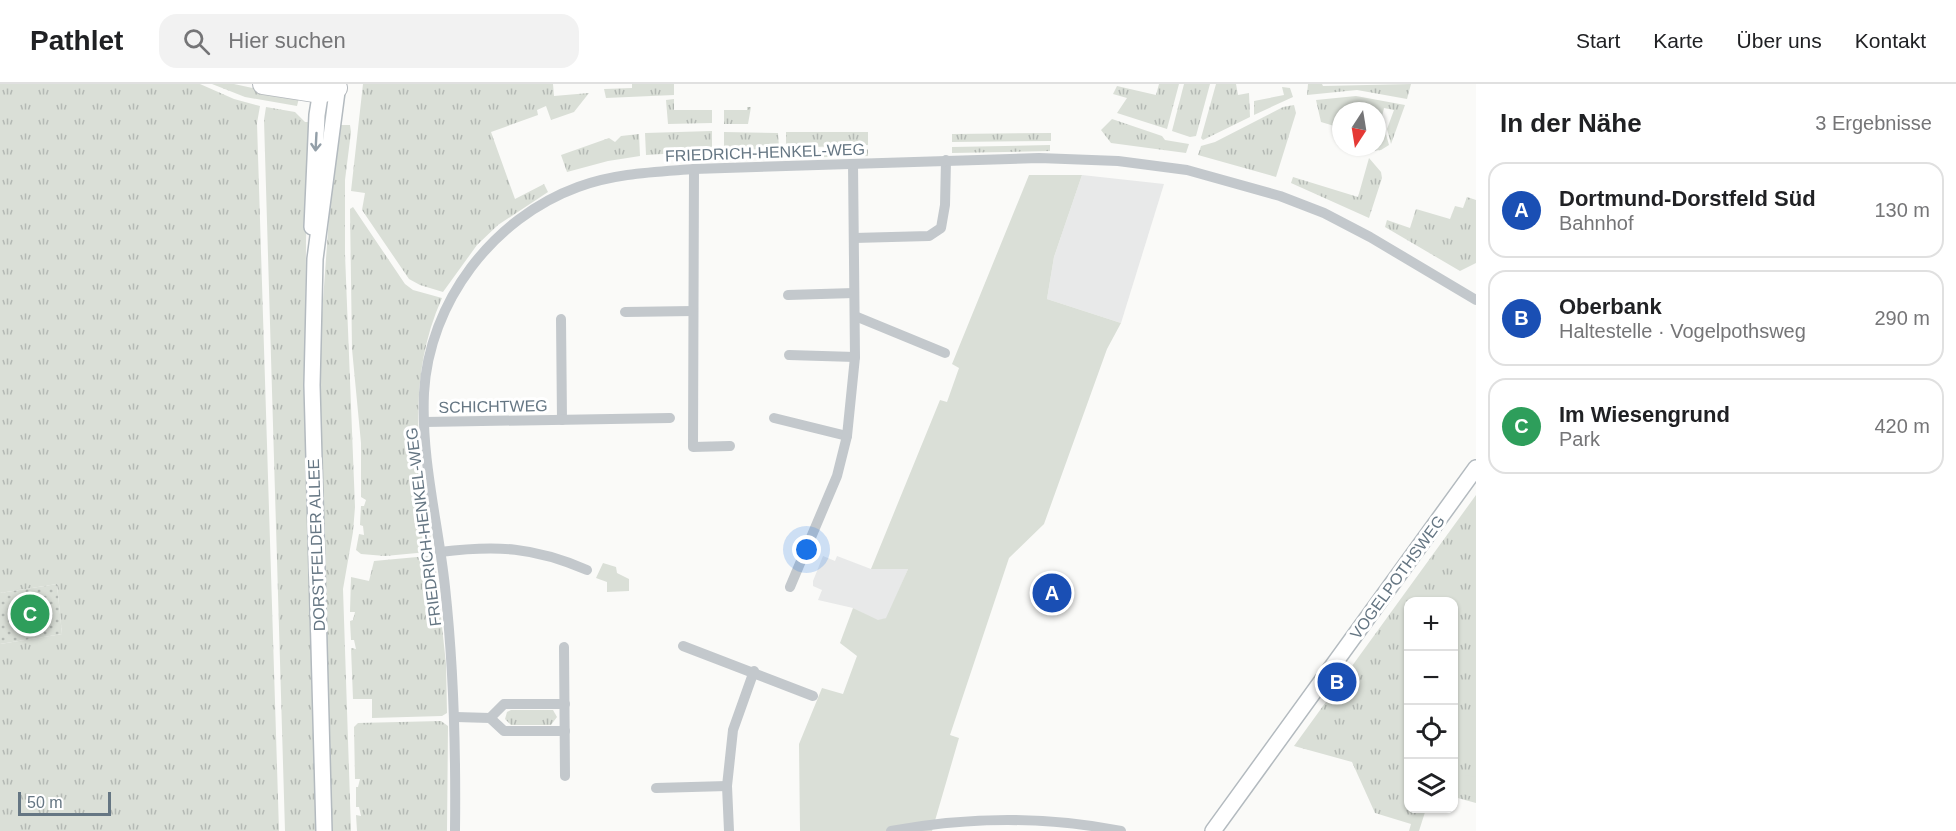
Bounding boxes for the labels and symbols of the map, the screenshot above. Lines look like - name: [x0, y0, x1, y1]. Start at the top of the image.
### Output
- north arrow: [1332, 102, 1386, 156]
- one-way arrow: [310, 132, 321, 152]
- street label: FRIEDRICH-HENKEL-WEG: [665, 141, 865, 164]
- street label: SCHICHTWEG: [438, 397, 548, 416]
- street label: FRIEDRICH-HENKEL-WEG: [403, 427, 444, 627]
- street label: DORSTFELDER ALLEE: [305, 458, 328, 631]
- street label: VOGELPOTHSWEG: [1347, 512, 1448, 642]
- your location: [792, 535, 821, 564]
- pin: A: [1032, 570, 1072, 616]
- pin: C: [10, 592, 50, 636]
- pin: B: [1318, 660, 1356, 704]
- scale bar: [18, 789, 111, 816]

